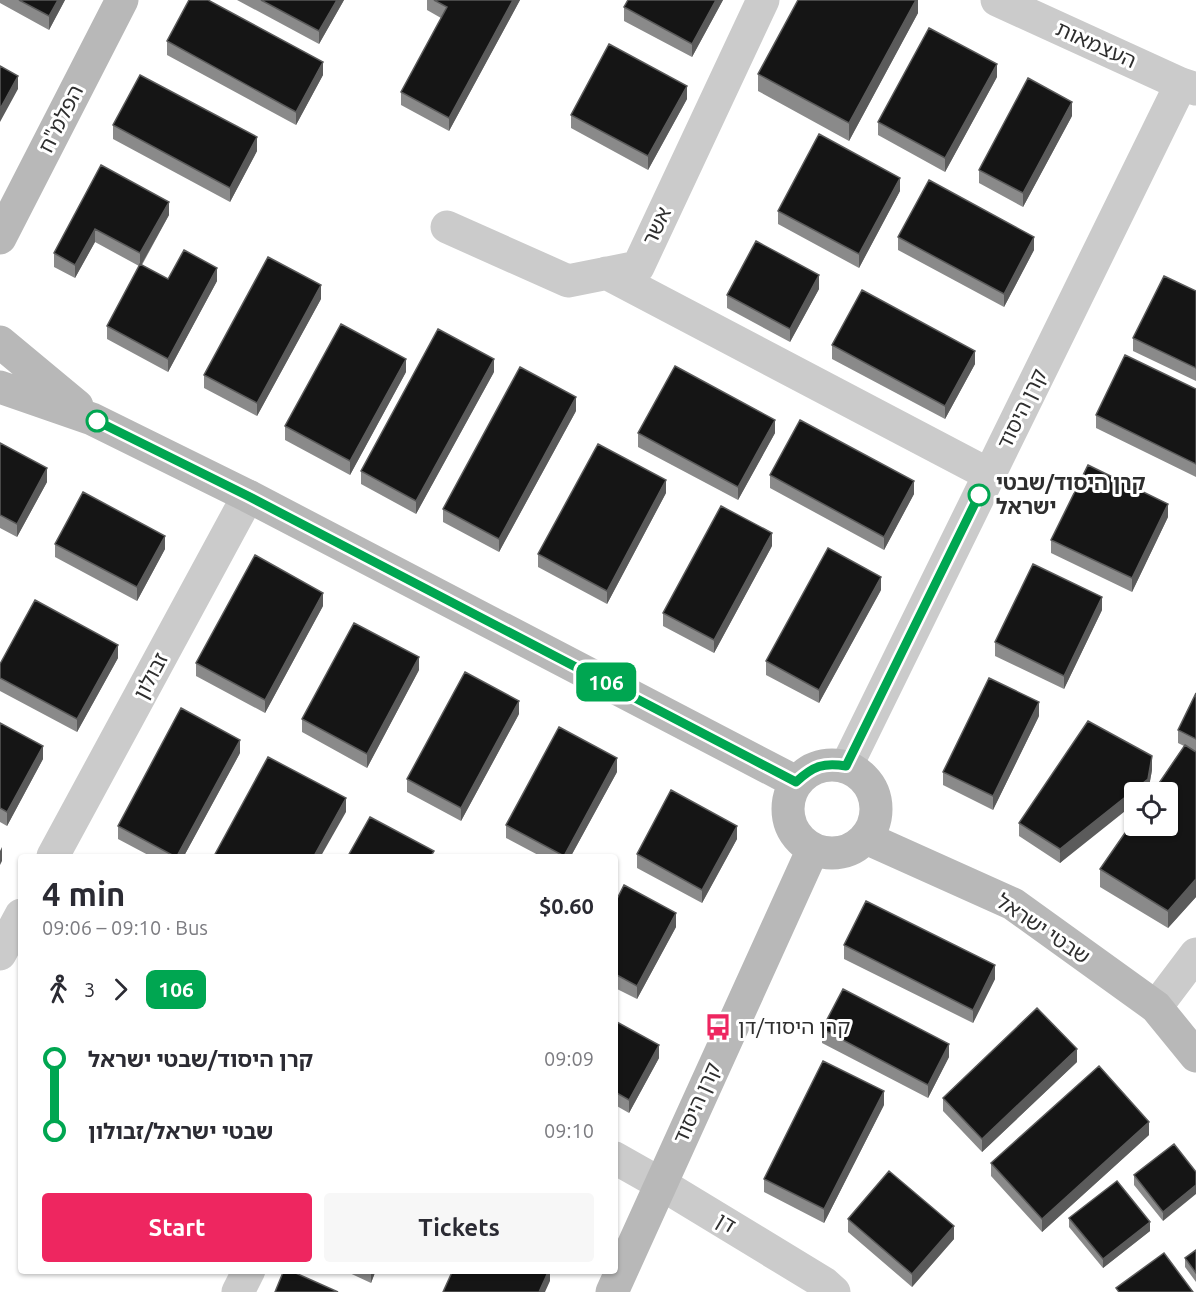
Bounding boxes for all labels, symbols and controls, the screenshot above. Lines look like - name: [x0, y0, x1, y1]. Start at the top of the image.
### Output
- street label: העצמאות: [1053, 16, 1140, 72]
- street label: הפלמ"ח: [33, 81, 87, 156]
- street label: אשר: [637, 203, 675, 248]
- street label: קרן היסוד: [991, 365, 1051, 453]
- unlabelled marker: [86, 410, 108, 432]
- place label: קרן היסוד/שבטי ישראל: [996, 470, 1146, 518]
- marker: קרן היסוד/שבטי ישראל: [968, 484, 990, 506]
- street label: זבולון: [128, 648, 172, 703]
- line badge: 106: [572, 662, 640, 702]
- text: 106: [588, 670, 624, 694]
- map controls: [1124, 782, 1178, 836]
- button: locate: [1124, 782, 1178, 836]
- text: 4 min: [42, 875, 125, 912]
- street label: שבטי ישראל: [992, 888, 1095, 968]
- text: $0.60: [539, 893, 594, 918]
- text: 09:06 – 09:10 · Bus: [42, 916, 208, 939]
- icon: walk: [42, 973, 75, 1006]
- icon: forward: [104, 973, 137, 1006]
- text: 106: [158, 977, 194, 1001]
- text: 3: [84, 978, 95, 1001]
- bus stop icon: קרן היסוד/דן: [703, 1012, 733, 1042]
- place label: קרן היסוד/דן: [738, 1014, 850, 1038]
- text: קרן היסוד/שבטי ישראל: [88, 1046, 313, 1071]
- text: 09:09: [544, 1047, 594, 1070]
- street label: קרן היסוד: [668, 1058, 725, 1147]
- text: שבטי ישראל/זבולון: [88, 1118, 273, 1143]
- text: 09:10: [544, 1119, 594, 1142]
- button: Start: [42, 1193, 312, 1262]
- button: Tickets: [324, 1193, 594, 1262]
- street label: דן: [712, 1207, 741, 1237]

